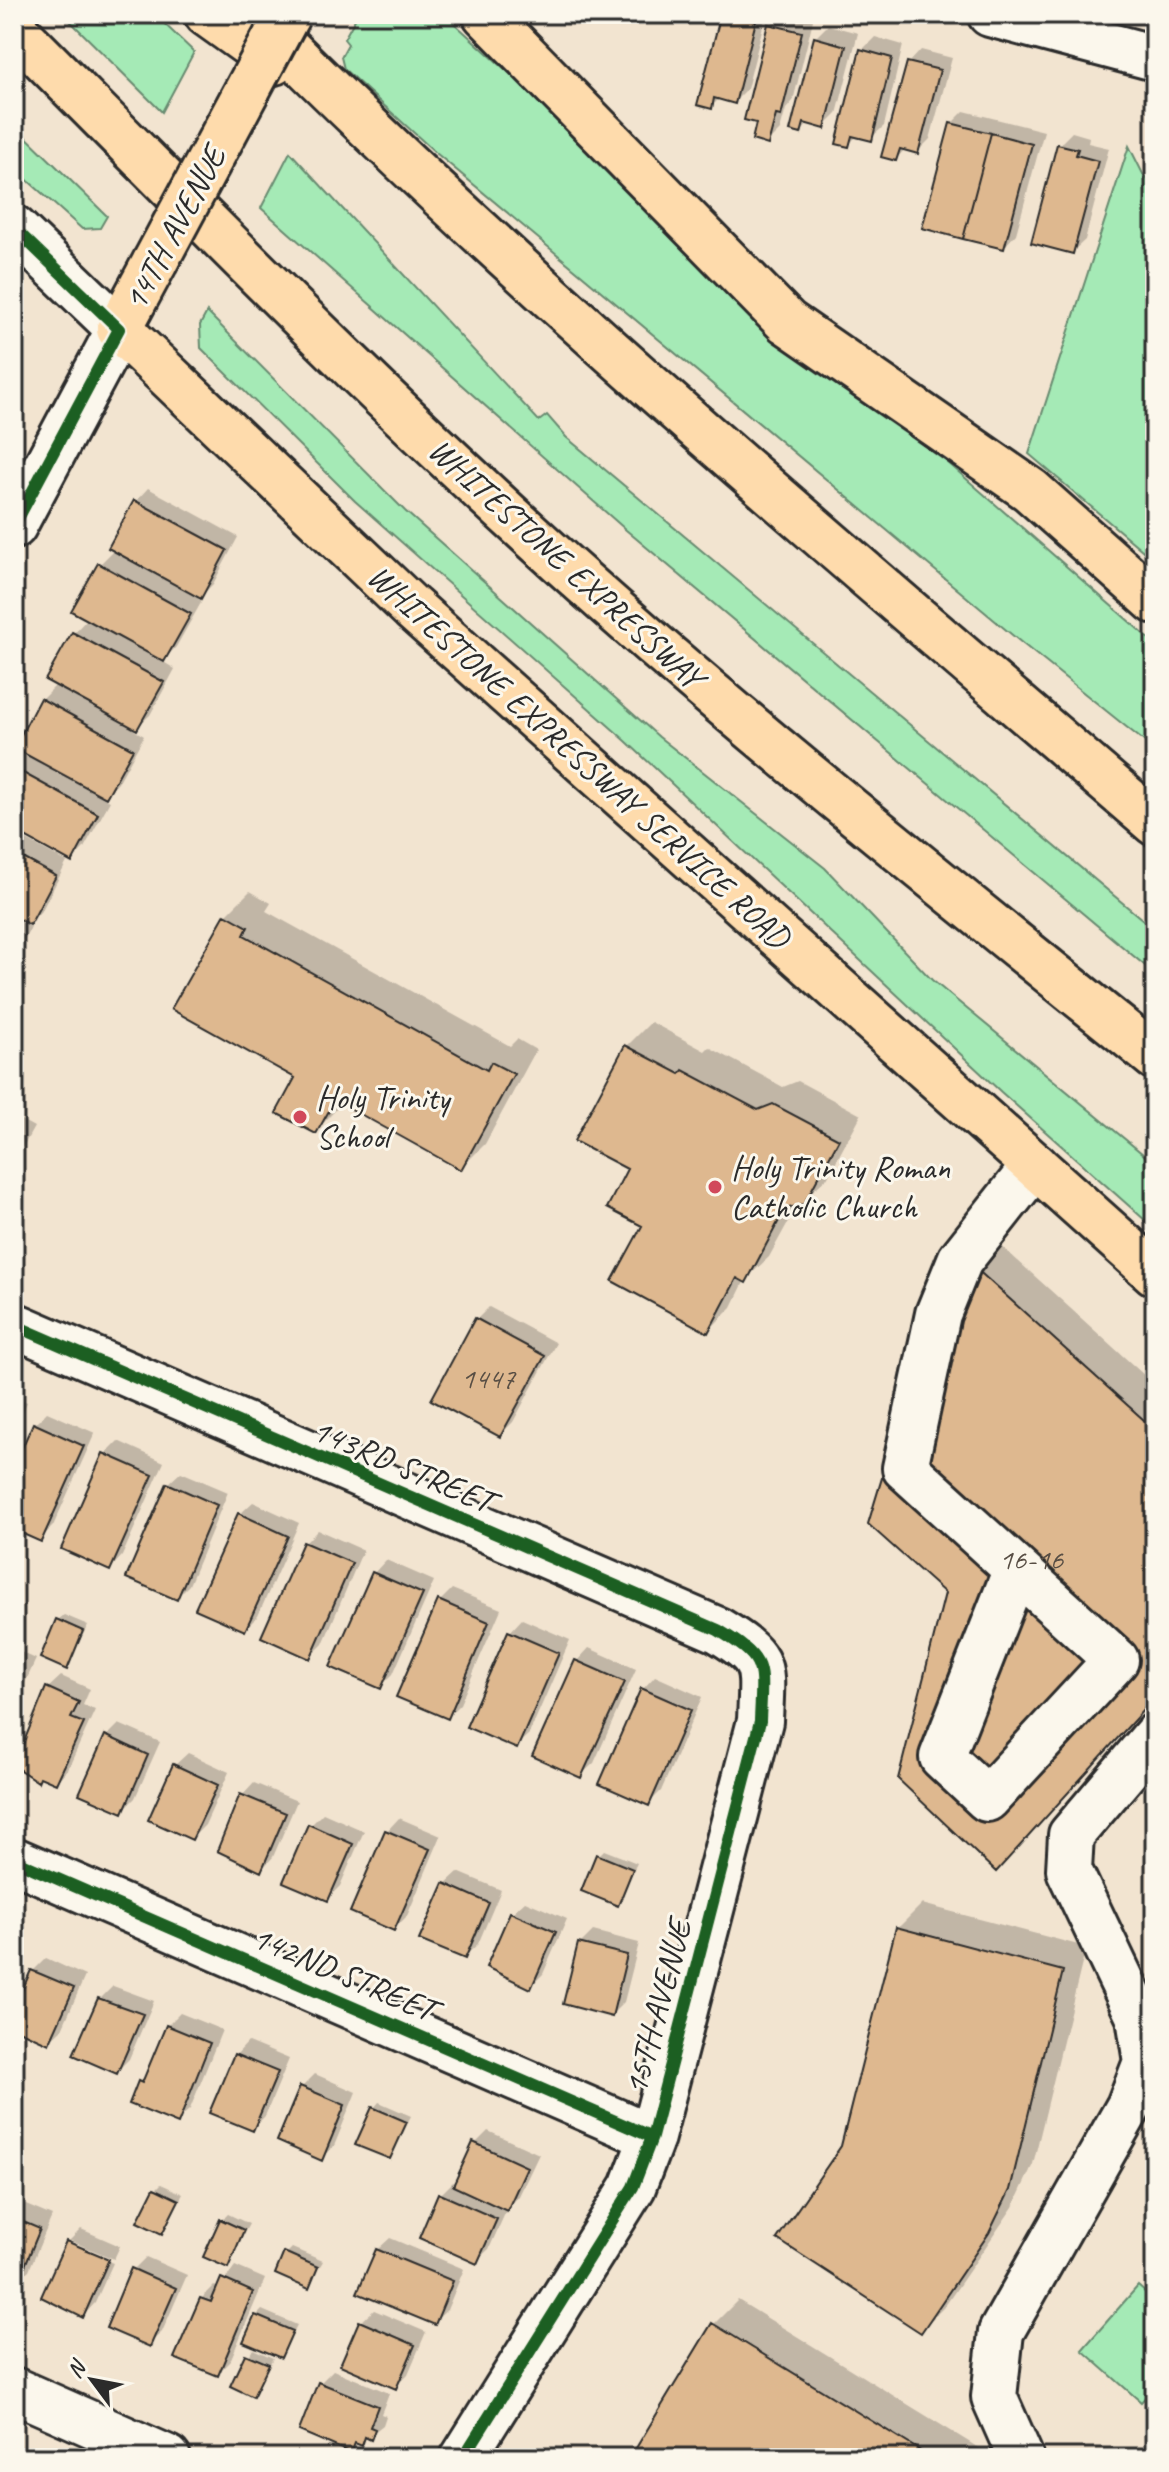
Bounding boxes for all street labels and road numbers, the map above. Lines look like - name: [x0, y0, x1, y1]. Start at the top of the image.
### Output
- street label: 14TH AVENUE: [113, 135, 237, 317]
- street label: WHITESTONE EXPRESSWAY: [420, 428, 717, 702]
- street label: WHITESTONE EXPRESSWAY SERVICE ROAD: [359, 555, 802, 960]
- street label: 143RD STREET: [306, 1408, 508, 1526]
- street label: 15TH AVENUE: [613, 1911, 702, 2099]
- street label: 142ND STREET: [246, 1915, 450, 2034]

